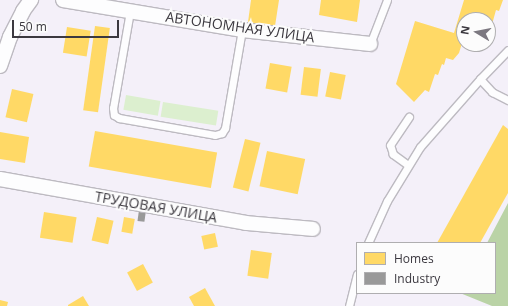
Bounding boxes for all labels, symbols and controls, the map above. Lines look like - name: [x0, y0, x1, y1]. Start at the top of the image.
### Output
- street label: АВТОНОМНАЯ УЛИЦА: [164, 8, 316, 46]
- scale bar: [14, 12, 121, 38]
- north arrow: [456, 12, 496, 52]
- text: 50 m: [19, 18, 47, 35]
- text: N: [457, 24, 473, 36]
- street label: ТРУДОВАЯ УЛИЦА: [94, 188, 218, 226]
- legend: [356, 242, 496, 294]
- text: Homes: [394, 250, 434, 267]
- text: Industry: [394, 270, 440, 287]

